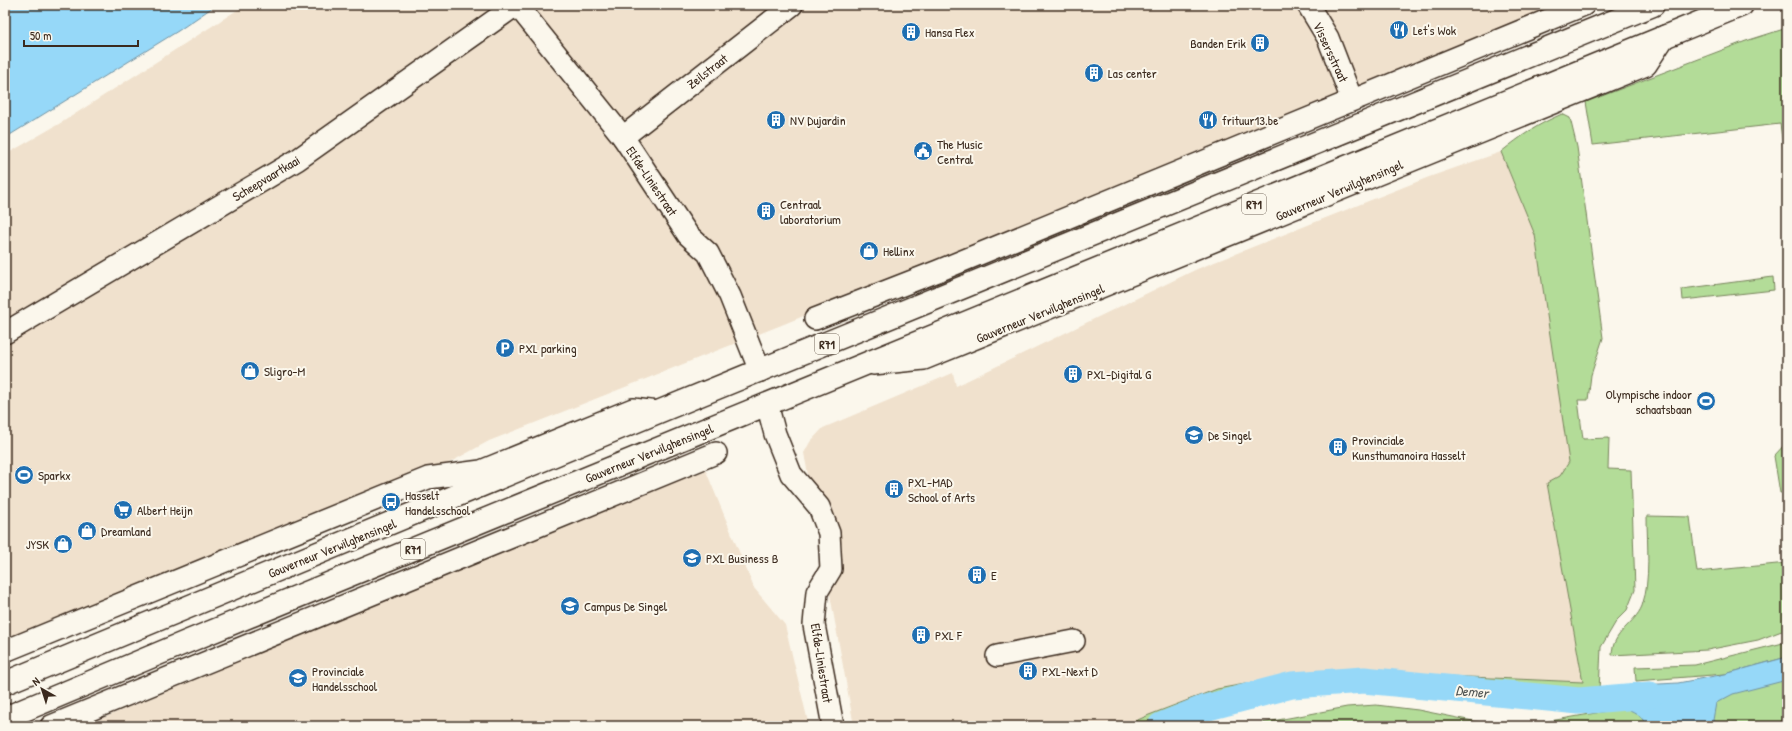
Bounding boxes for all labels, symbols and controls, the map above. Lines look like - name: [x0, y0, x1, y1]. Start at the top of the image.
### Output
- street label: Vissersstraat: [1309, 19, 1353, 86]
- restaurant icon: Let's Wok: [1388, 19, 1410, 41]
- building icon: Hansa Flex: [900, 21, 922, 43]
- place label: Let's Wok: [1413, 21, 1457, 39]
- scale bar: [24, 22, 138, 48]
- place label: Hansa Flex: [925, 23, 975, 41]
- text: 50 m: [30, 27, 51, 44]
- building icon: Banden Erik: [1249, 32, 1271, 54]
- place label: Banden Erik: [1190, 34, 1247, 52]
- street label: Zeilstraat: [683, 49, 732, 93]
- building icon: Las center: [1083, 62, 1105, 84]
- place label: Las center: [1108, 64, 1157, 82]
- building icon: NV Dujardin: [765, 109, 787, 131]
- restaurant icon: frituur13.be: [1197, 109, 1219, 131]
- place label: NV Dujardin: [790, 111, 846, 129]
- place label: frituur13.be: [1222, 111, 1278, 129]
- place label: The Music Central: [937, 135, 983, 168]
- public building icon: The Music Central: [912, 140, 934, 162]
- street label: Elfde-Liniestraat: [622, 143, 682, 220]
- street label: Scheepvaartkaai: [229, 151, 303, 205]
- street label: Gouverneur Verwilghensingel: [1273, 155, 1406, 225]
- road number: R71: [1242, 194, 1266, 214]
- place label: Centraal laboratorium: [780, 195, 841, 228]
- building icon: Centraal laboratorium: [755, 200, 777, 222]
- shop icon: Hellinx: [858, 240, 880, 262]
- place label: Hellinx: [883, 242, 915, 260]
- street label: Gouverneur Verwilghensingel: [973, 279, 1107, 347]
- road number: R71: [815, 334, 839, 354]
- parking icon: PXL parking: [494, 337, 516, 359]
- place label: PXL parking: [519, 339, 577, 357]
- shop icon: Sligro-M: [239, 360, 261, 382]
- place label: Sligro-M: [264, 362, 306, 380]
- building icon: PXL-Digital G: [1062, 363, 1084, 385]
- place label: PXL-Digital G: [1087, 365, 1152, 383]
- place label: Olympische indoor schaatsbaan: [1605, 385, 1692, 418]
- sports icon: Olympische indoor schaatsbaan: [1695, 390, 1717, 412]
- street label: Gouverneur Verwilghensingel: [582, 419, 716, 487]
- school or university icon: De Singel: [1183, 424, 1205, 446]
- place label: De Singel: [1208, 426, 1252, 444]
- place label: Provinciale Kunsthumanoira Hasselt: [1352, 431, 1466, 464]
- building icon: Provinciale Kunsthumanoira Hasselt: [1327, 436, 1349, 458]
- sports icon: Sparkx: [13, 464, 35, 486]
- place label: Sparkx: [38, 466, 71, 484]
- place label: PXL-MAD School of Arts: [908, 473, 975, 506]
- building icon: PXL-MAD School of Arts: [883, 478, 905, 500]
- place label: Hasselt Handelsschool: [405, 486, 471, 519]
- bus stop icon: Hasselt Handelsschool: [380, 491, 402, 513]
- supermarket icon: Albert Heijn: [112, 499, 134, 521]
- place label: Albert Heijn: [137, 501, 193, 519]
- street label: Gouverneur Verwilghensingel: [265, 514, 399, 582]
- shop icon: Dreamland: [76, 520, 98, 542]
- place label: Dreamland: [101, 522, 151, 540]
- shop icon: JYSK: [52, 533, 74, 555]
- place label: JYSK: [26, 535, 49, 553]
- road number: R71: [401, 539, 425, 559]
- school or university icon: PXL Business B: [681, 547, 703, 569]
- place label: PXL Business B: [706, 549, 779, 567]
- building icon: E: [966, 564, 988, 586]
- place label: E: [991, 566, 997, 584]
- school or university icon: Campus De Singel: [559, 595, 581, 617]
- place label: Campus De Singel: [584, 597, 668, 615]
- street label: Elfde-Liniestraat: [807, 622, 837, 705]
- building icon: PXL F: [910, 624, 932, 646]
- place label: PXL F: [935, 626, 963, 644]
- building icon: PXL-Next D: [1017, 660, 1039, 682]
- place label: Provinciale Handelsschool: [312, 662, 378, 695]
- place label: PXL-Next D: [1042, 662, 1099, 680]
- school or university icon: Provinciale Handelsschool: [287, 667, 309, 689]
- north arrow: [22, 669, 62, 709]
- text: N: [29, 674, 42, 689]
- water label: Demer: [1455, 680, 1491, 702]

